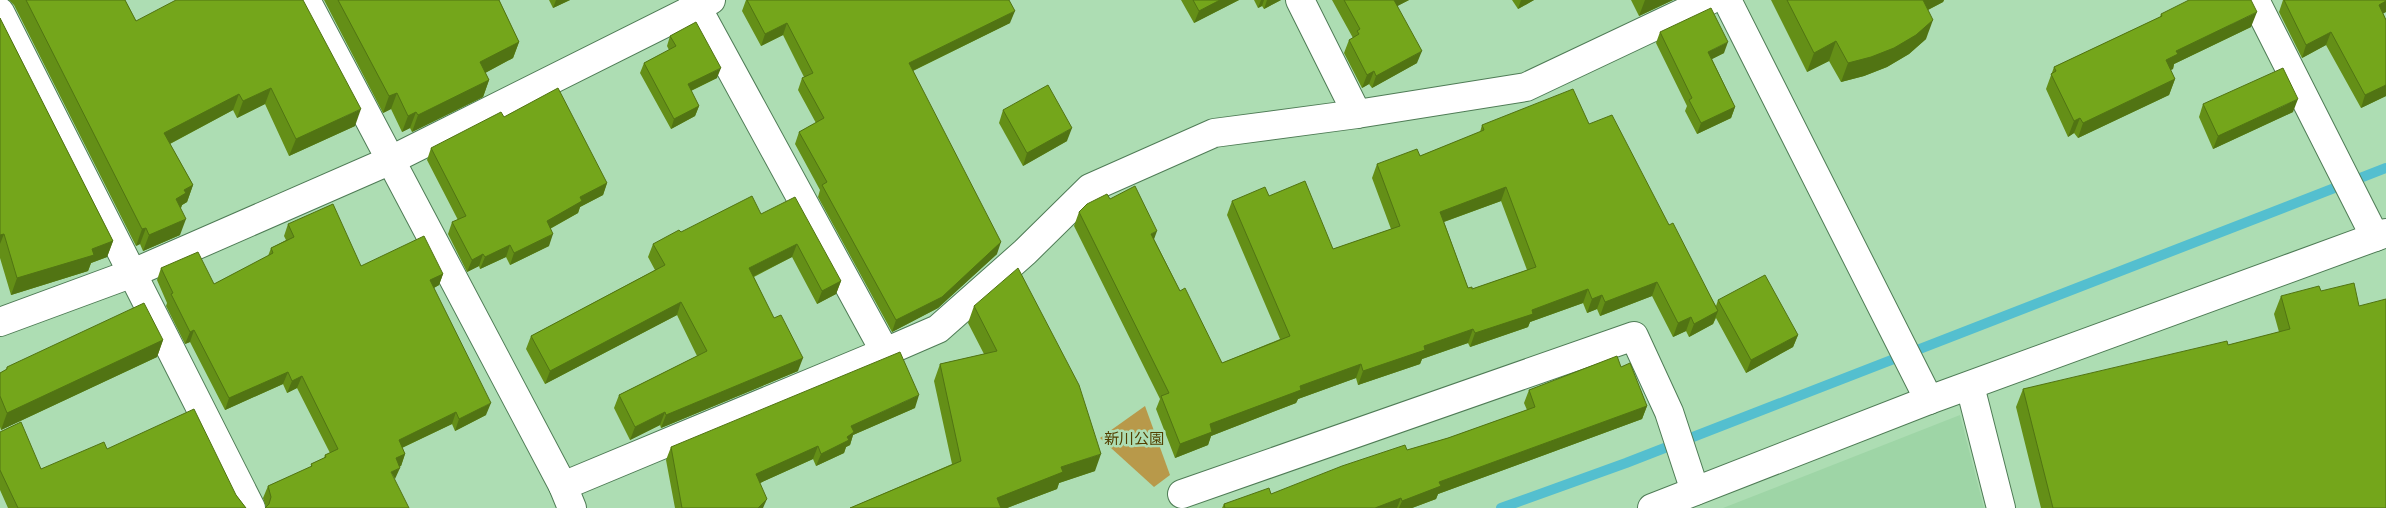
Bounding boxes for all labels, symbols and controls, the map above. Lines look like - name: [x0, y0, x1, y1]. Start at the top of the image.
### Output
- park label: 新川公園: [1104, 430, 1164, 447]

